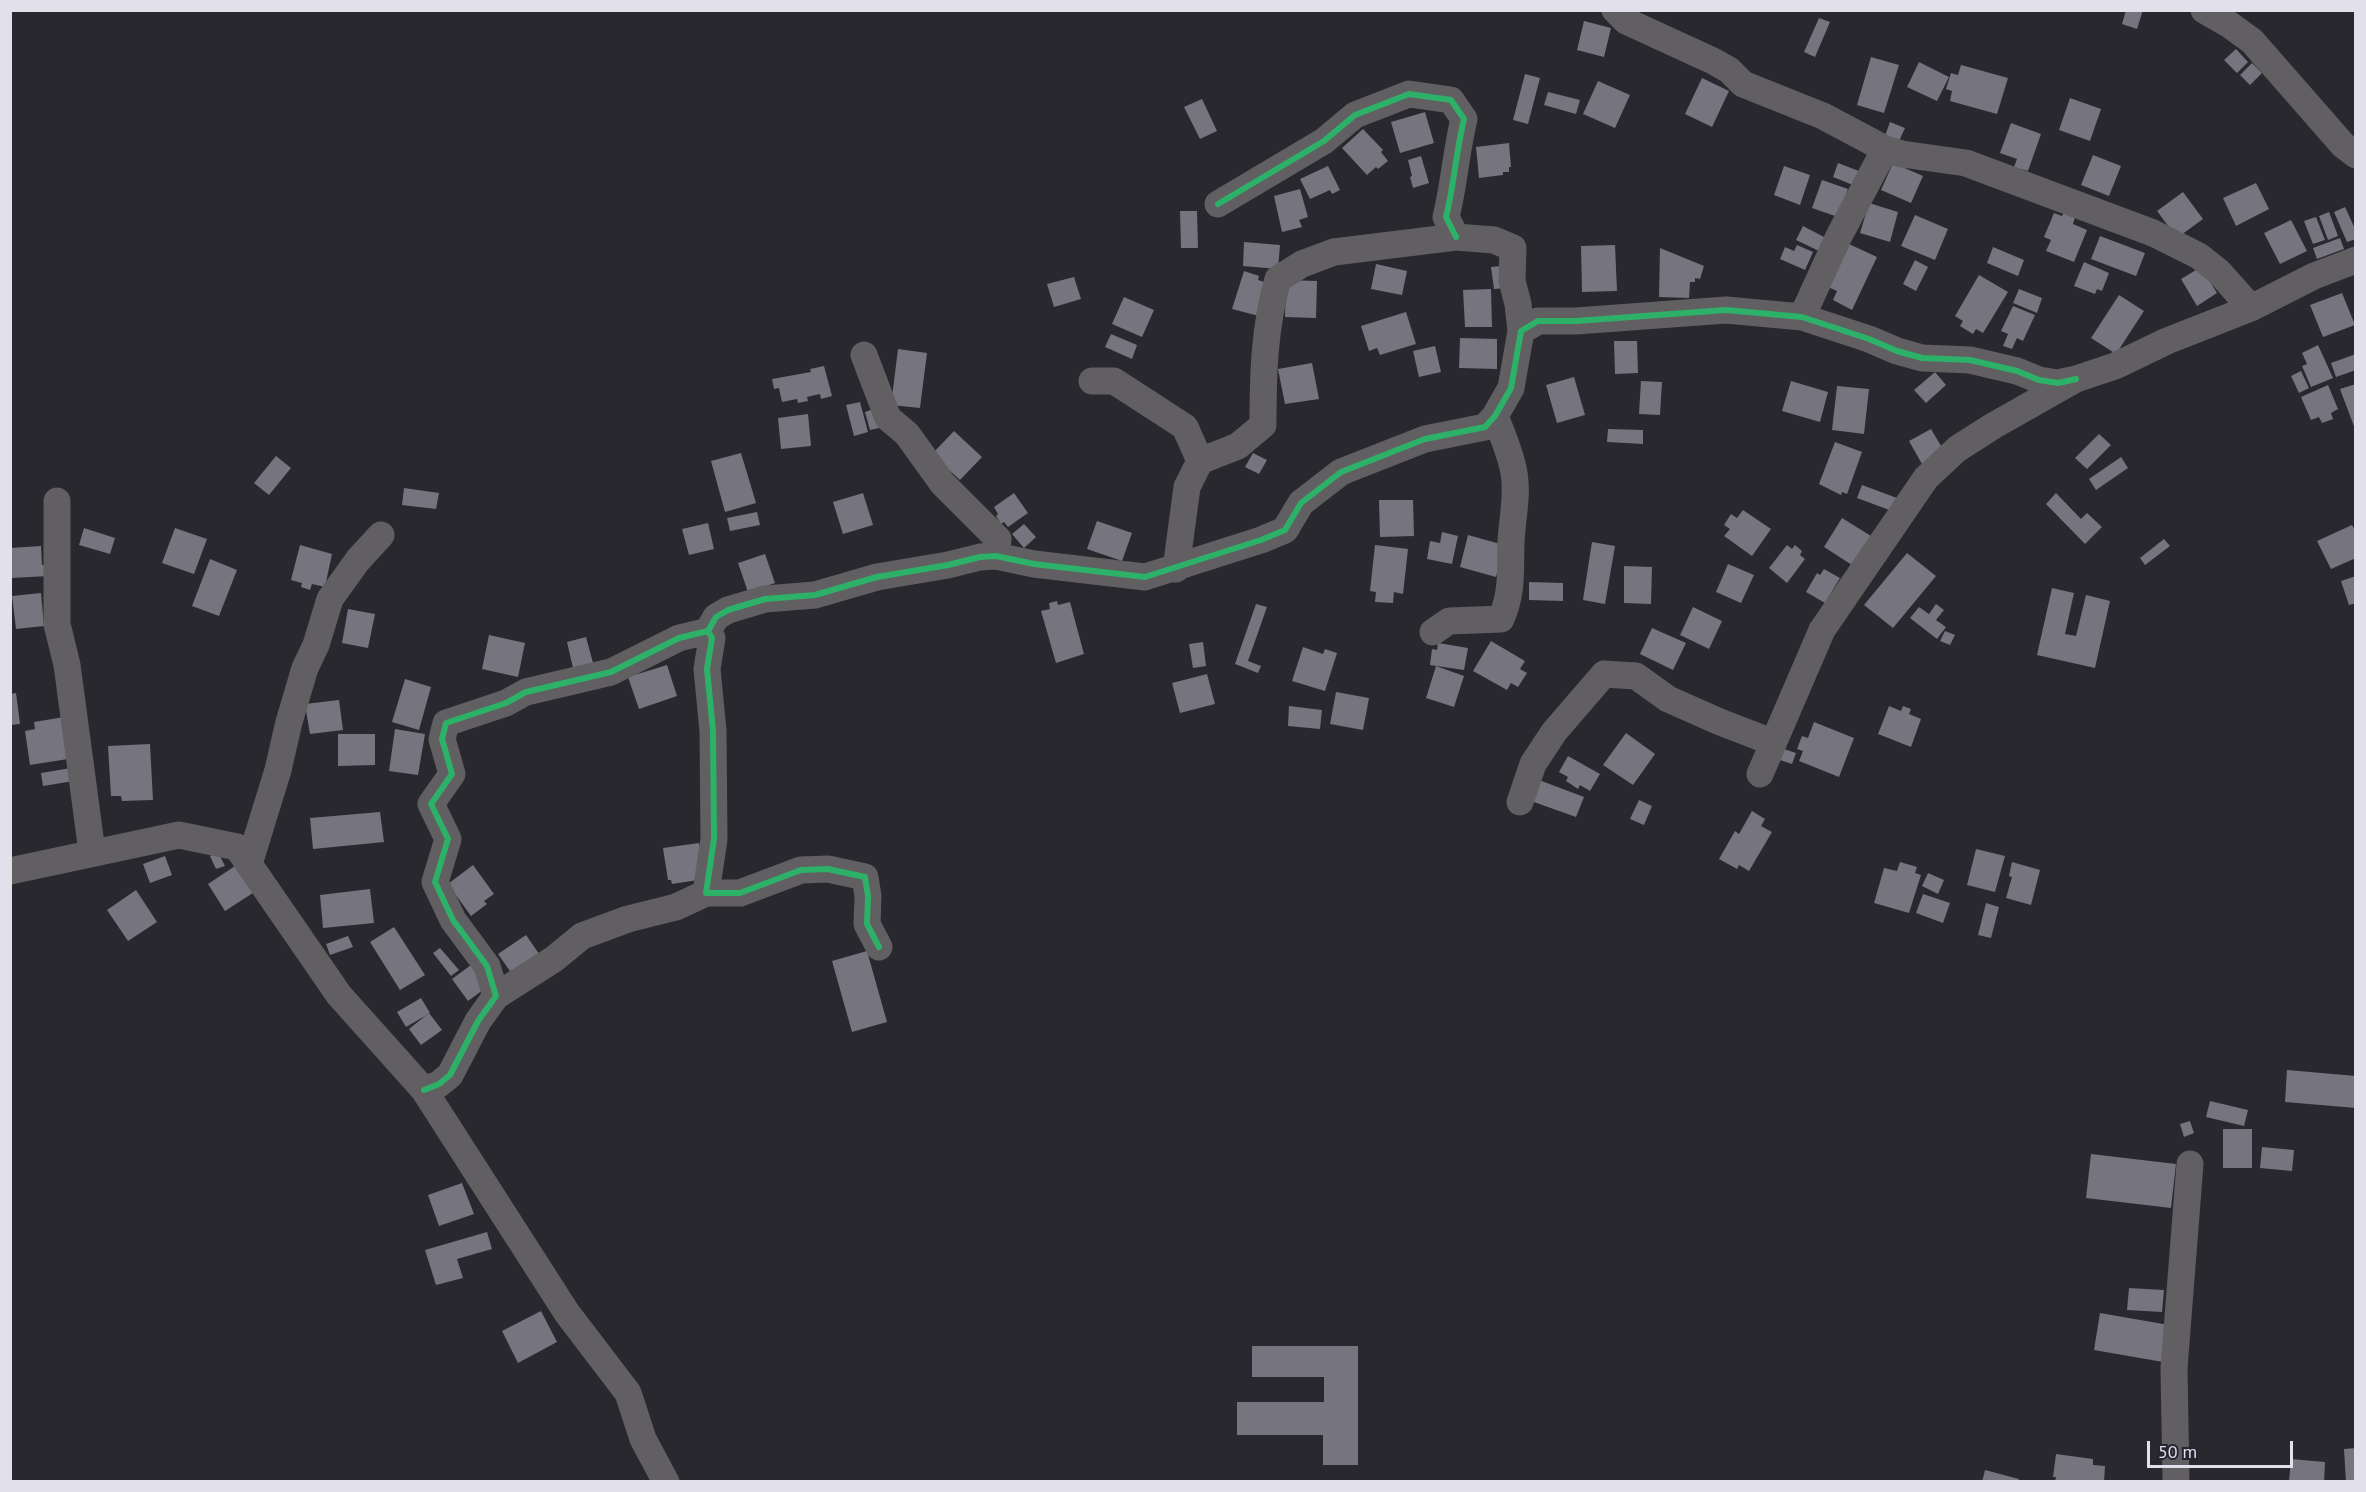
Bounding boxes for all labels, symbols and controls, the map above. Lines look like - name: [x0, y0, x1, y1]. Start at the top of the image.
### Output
- scale bar: [2150, 1429, 2296, 1467]
- text: 50 m: [2158, 1440, 2197, 1463]

